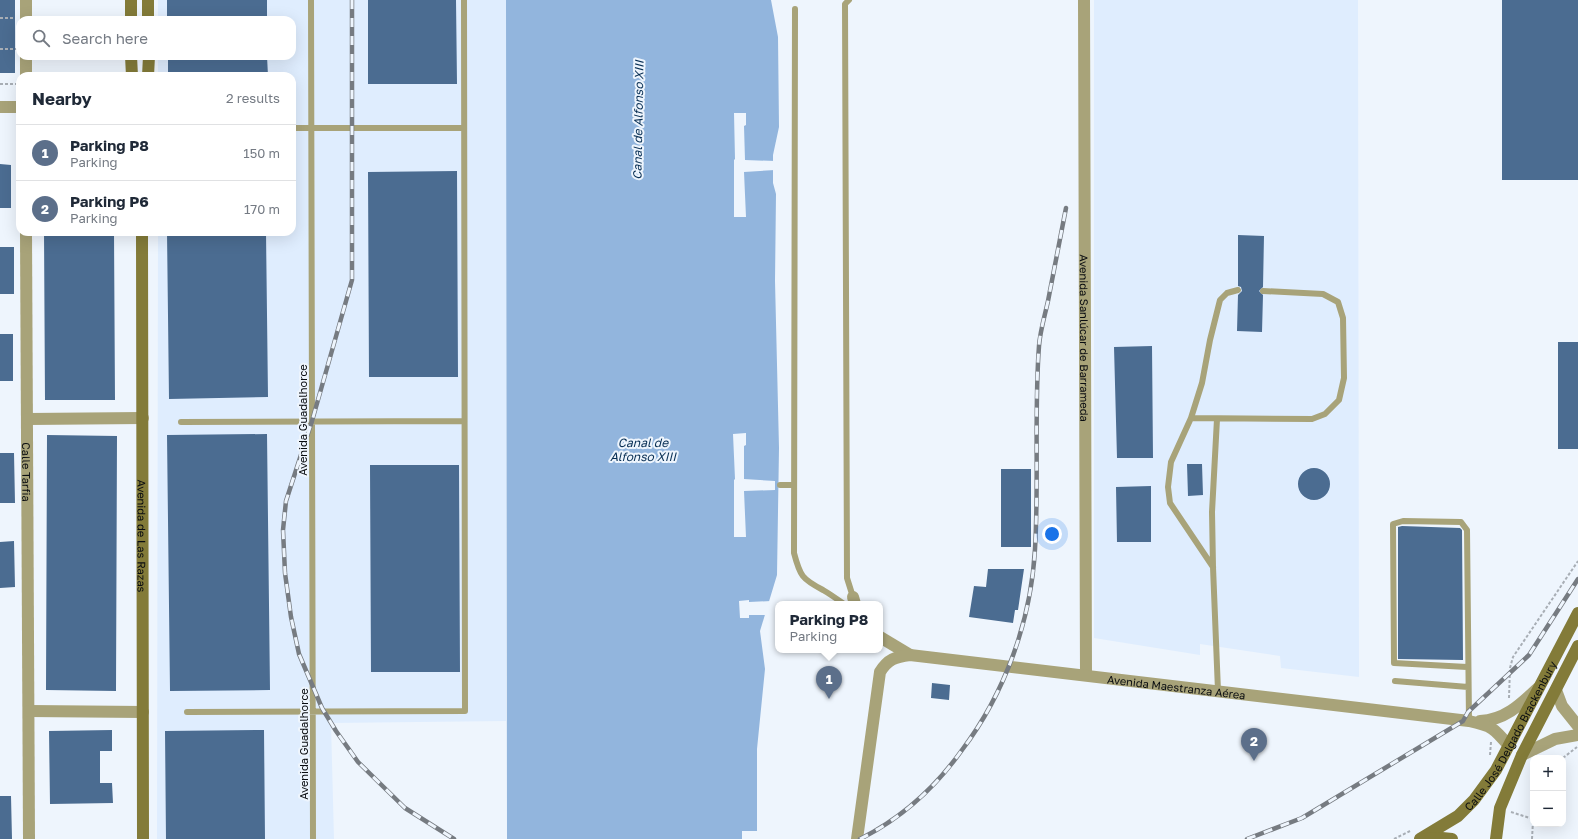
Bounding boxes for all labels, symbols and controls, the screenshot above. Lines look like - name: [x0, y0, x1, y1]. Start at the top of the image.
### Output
- search box: [16, 16, 296, 60]
- icon: search: [30, 27, 52, 49]
- text: Search here: [62, 29, 148, 47]
- water label: Canal de Alfonso XIII: [629, 59, 647, 180]
- text: Nearby: [32, 88, 92, 109]
- text: 2 results: [226, 90, 280, 106]
- text: Parking P8: [70, 136, 149, 154]
- text: 1: [42, 145, 48, 161]
- text: 150 m: [243, 145, 280, 161]
- text: Parking: [70, 154, 118, 170]
- text: Parking P6: [70, 192, 149, 210]
- text: 2: [41, 201, 49, 217]
- text: 170 m: [244, 201, 280, 217]
- text: Parking: [70, 210, 118, 226]
- street label: Avenida Sanlúcar de Barrameda: [1078, 254, 1092, 422]
- street label: Avenida Guadalhorce: [296, 364, 309, 476]
- water label: Canal de Alfonso XIII: [610, 435, 677, 464]
- street label: Calle Tarfia: [21, 442, 34, 502]
- street label: Avenida de Las Razas: [136, 480, 149, 593]
- your location: [1042, 524, 1062, 544]
- popup: [775, 601, 883, 653]
- text: Parking P8: [790, 610, 868, 628]
- text: Parking: [790, 628, 837, 644]
- street label: Calle José Delgado Brackenbury: [1461, 659, 1558, 813]
- pin: 1: [816, 666, 842, 699]
- street label: Avenida Maestranza Aérea: [1107, 672, 1246, 701]
- street label: Avenida Guadalhorce: [297, 688, 310, 800]
- pin: 2: [1241, 728, 1267, 761]
- map controls: [1530, 755, 1566, 827]
- button: +: [1530, 755, 1566, 791]
- button: −: [1530, 791, 1566, 827]

